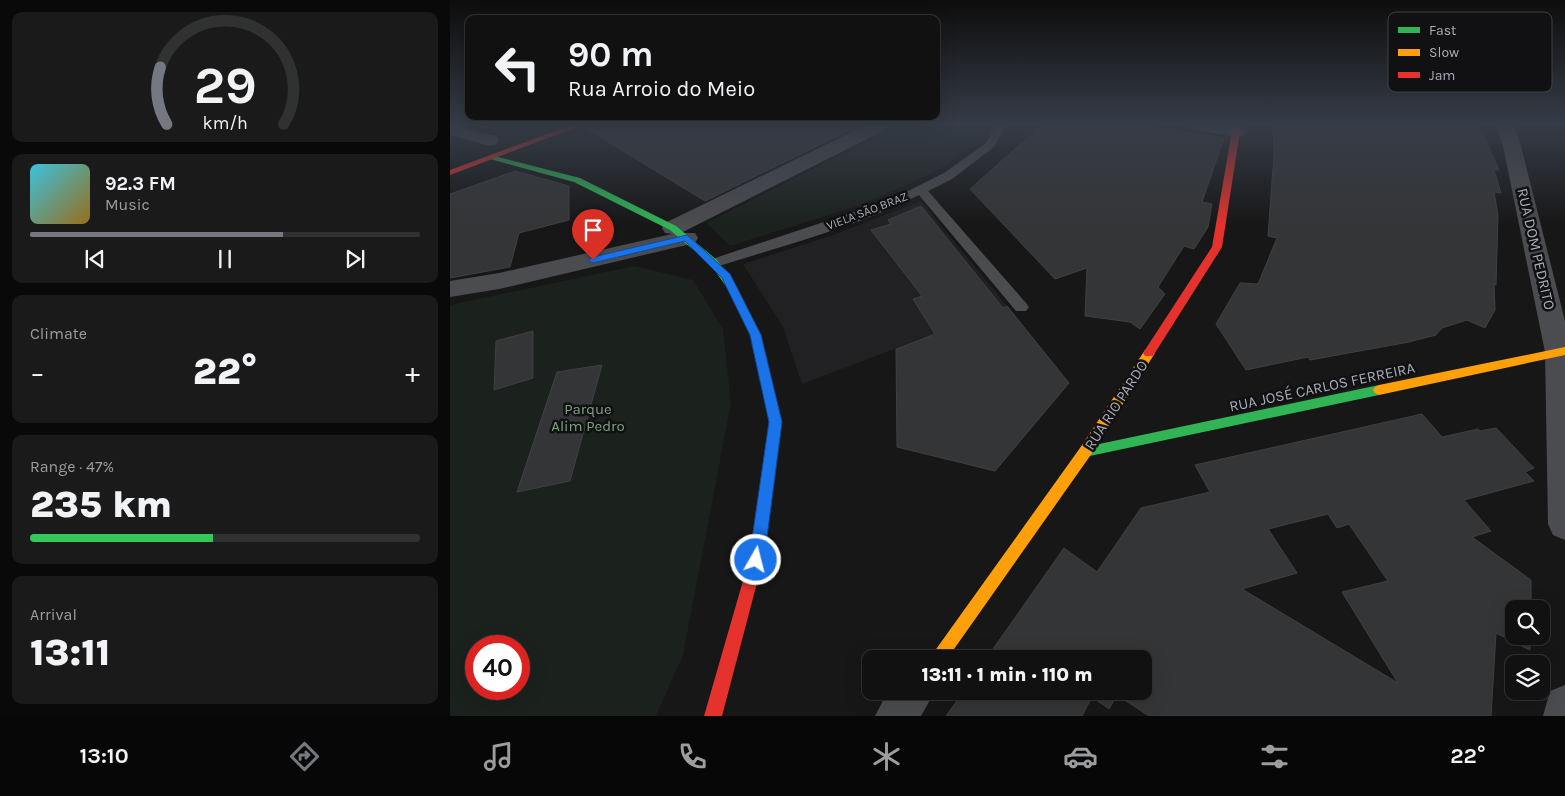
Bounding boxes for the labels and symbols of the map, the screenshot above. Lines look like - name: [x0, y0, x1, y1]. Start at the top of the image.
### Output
- legend: [1388, 12, 1552, 92]
- text: Fast: [1429, 22, 1456, 39]
- text: Slow: [1429, 44, 1459, 61]
- text: Jam: [1429, 67, 1455, 84]
- street label: RUA DOM PEDRITO: [1513, 186, 1559, 312]
- street label: VIELA SÃO BRAZ: [824, 189, 910, 233]
- pin: [572, 209, 614, 260]
- street label: RUA RIO PARDO: [1080, 357, 1152, 453]
- street label: RUA JOSÉ CARLOS FERREIRA: [1228, 358, 1417, 415]
- park label: Parque Alim Pedro: [551, 400, 625, 435]
- position arrow: [729, 533, 781, 585]
- speed limit sign: 40: [465, 635, 530, 700]

